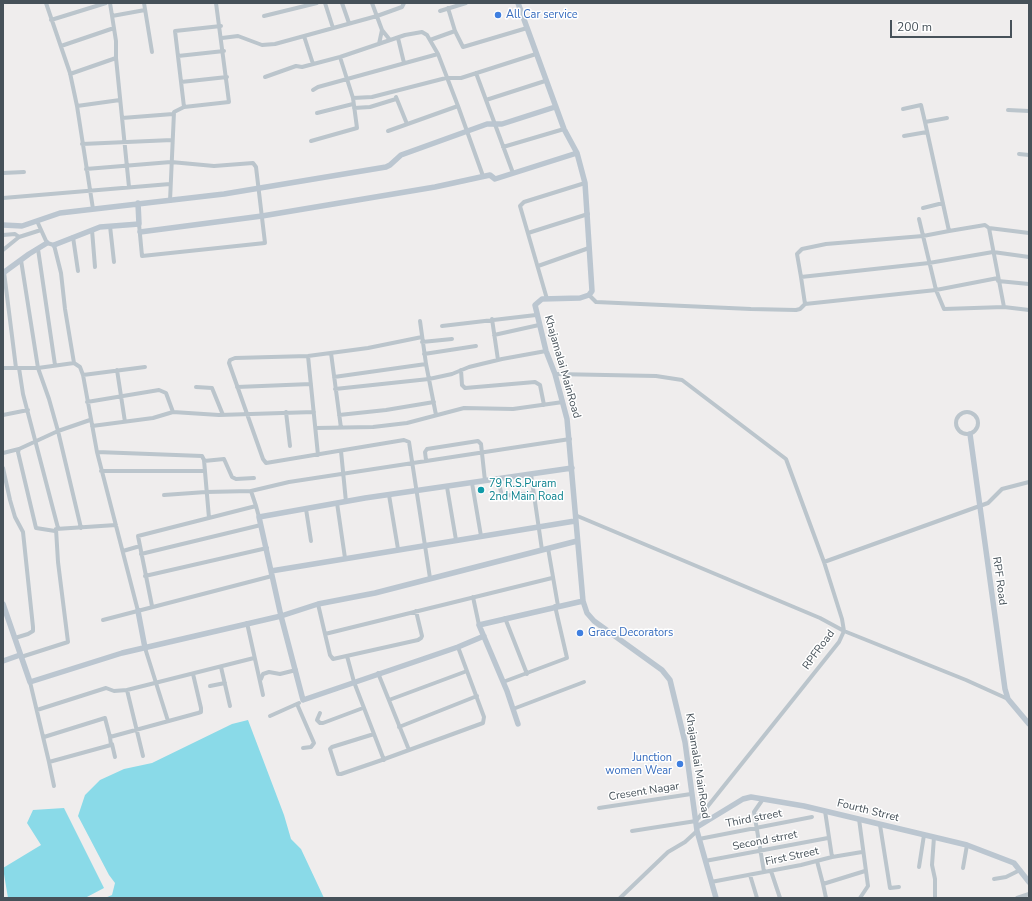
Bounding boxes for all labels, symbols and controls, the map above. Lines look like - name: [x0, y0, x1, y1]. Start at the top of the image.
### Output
- place label: All Car service: [506, 8, 578, 22]
- marker: All Car service: [493, 10, 503, 20]
- scale bar: [892, 12, 1014, 38]
- text: 200 m: [897, 19, 932, 35]
- street label: Khajamalai MainRoad: [541, 314, 583, 420]
- place label: 79 R.S.Puram 2nd Main Road: [489, 477, 564, 503]
- marker: 79 R.S.Puram 2nd Main Road: [476, 485, 486, 495]
- street label: RPF Road: [989, 556, 1009, 606]
- place label: Grace Decorators: [588, 626, 673, 640]
- marker: Grace Decorators: [575, 628, 585, 638]
- street label: RPFRoad: [800, 628, 838, 672]
- street label: Khajamalai MainRoad: [682, 712, 712, 820]
- place label: Junction women Wear: [605, 751, 672, 777]
- marker: Junction women Wear: [675, 759, 685, 769]
- street label: Cresent Nagar: [608, 780, 680, 804]
- street label: Fourth Strret: [836, 797, 900, 825]
- street label: Third street: [725, 807, 783, 831]
- street label: Second strret: [731, 828, 799, 854]
- street label: First Street: [764, 845, 820, 869]

